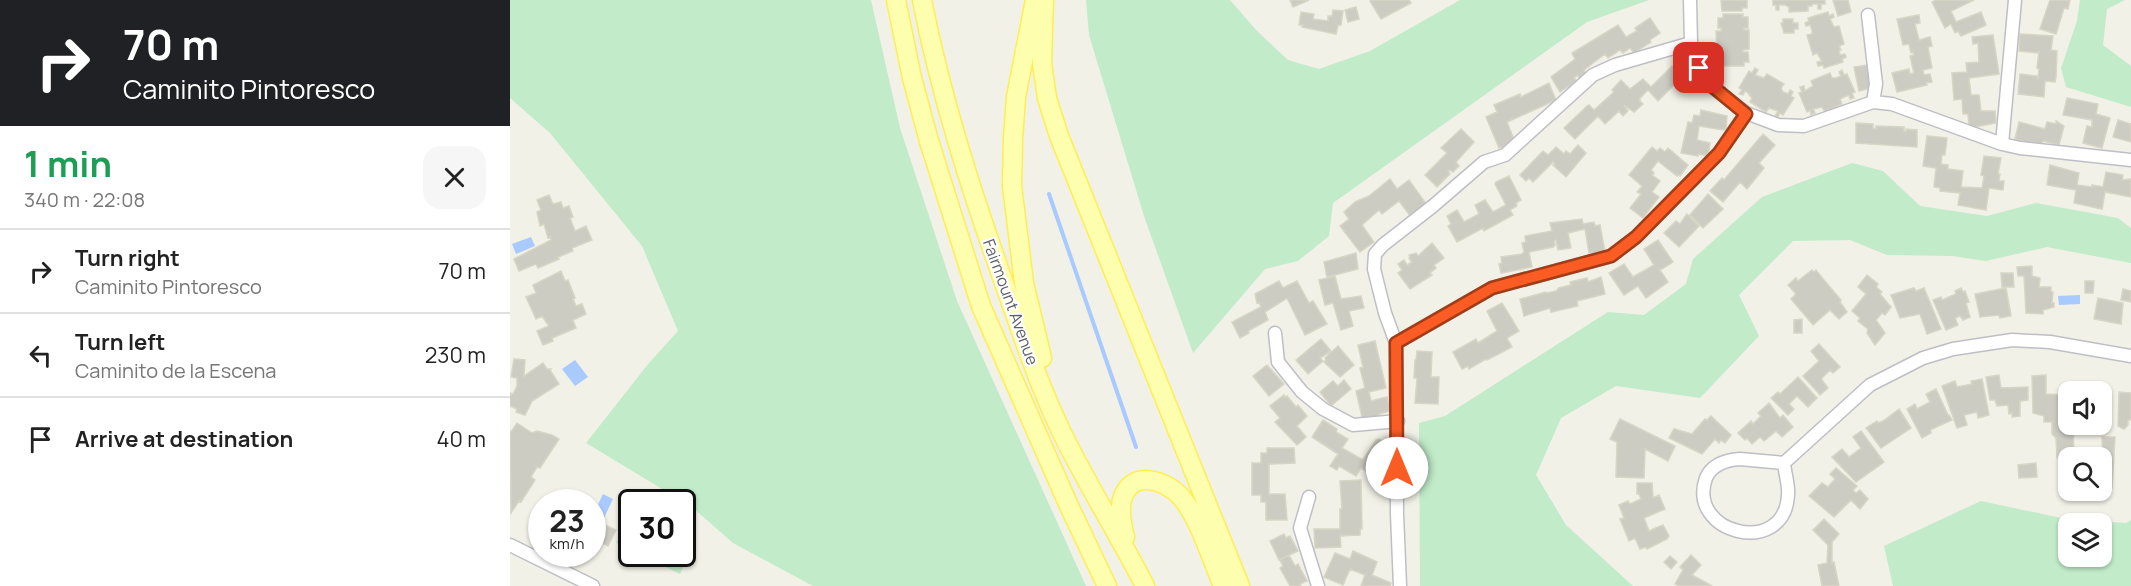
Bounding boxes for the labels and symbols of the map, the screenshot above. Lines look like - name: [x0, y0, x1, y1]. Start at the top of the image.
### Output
- pin: [1673, 42, 1724, 93]
- street label: Fairmount Avenue: [978, 236, 1044, 368]
- position arrow: [1365, 436, 1429, 500]
- speed limit sign: 30: [618, 489, 696, 567]

